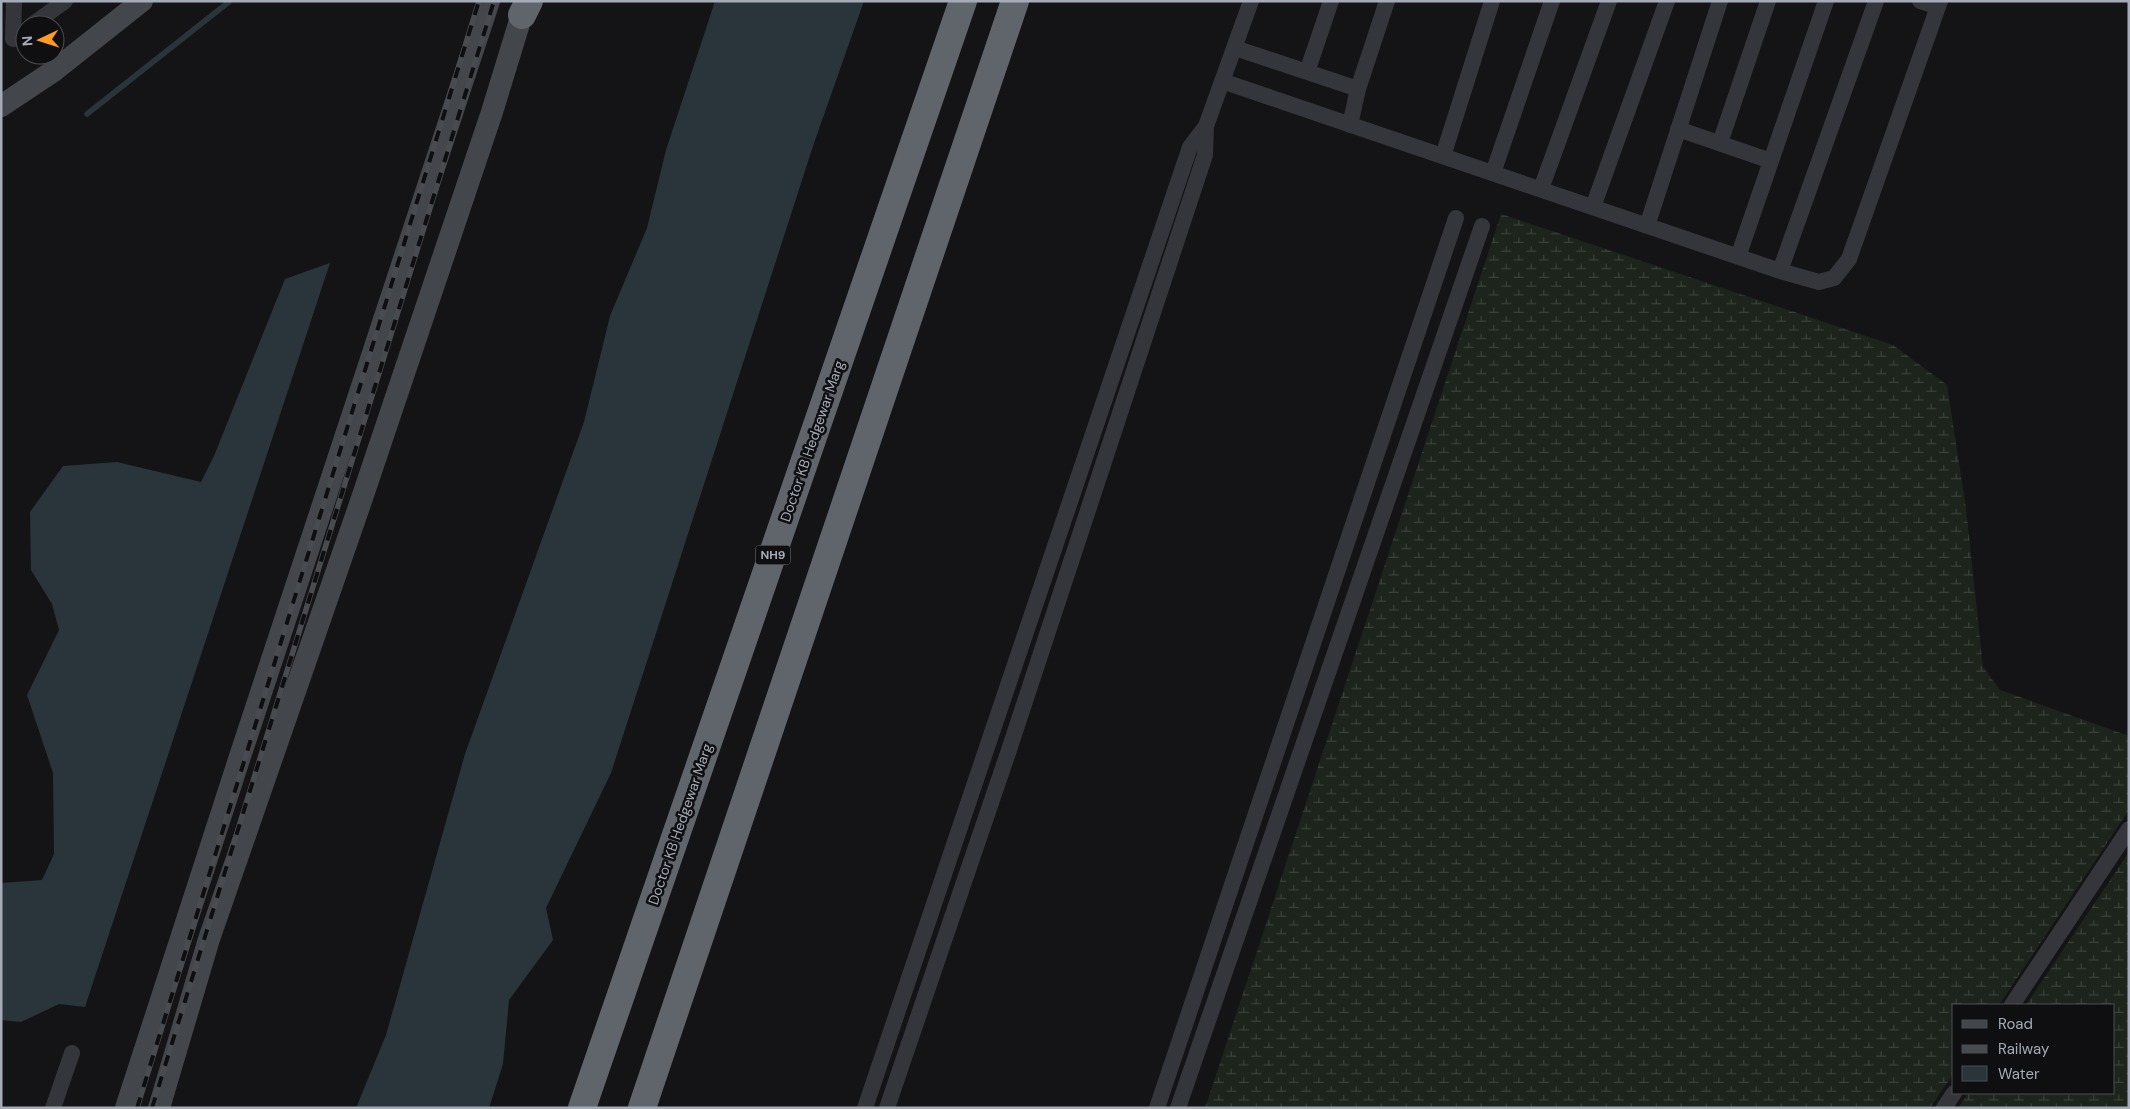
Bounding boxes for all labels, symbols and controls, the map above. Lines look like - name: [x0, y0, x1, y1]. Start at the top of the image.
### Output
- north arrow: [15, 15, 65, 65]
- text: N: [18, 35, 36, 47]
- street label: Doctor KB Hedgewar Marg: [776, 358, 848, 524]
- road number: NH9: [756, 546, 790, 564]
- street label: Doctor KB Hedgewar Marg: [644, 741, 716, 907]
- legend: [1952, 1004, 2115, 1094]
- text: Road: [1998, 1014, 2033, 1034]
- text: Railway: [1998, 1039, 2050, 1059]
- text: Water: [1998, 1064, 2040, 1084]

